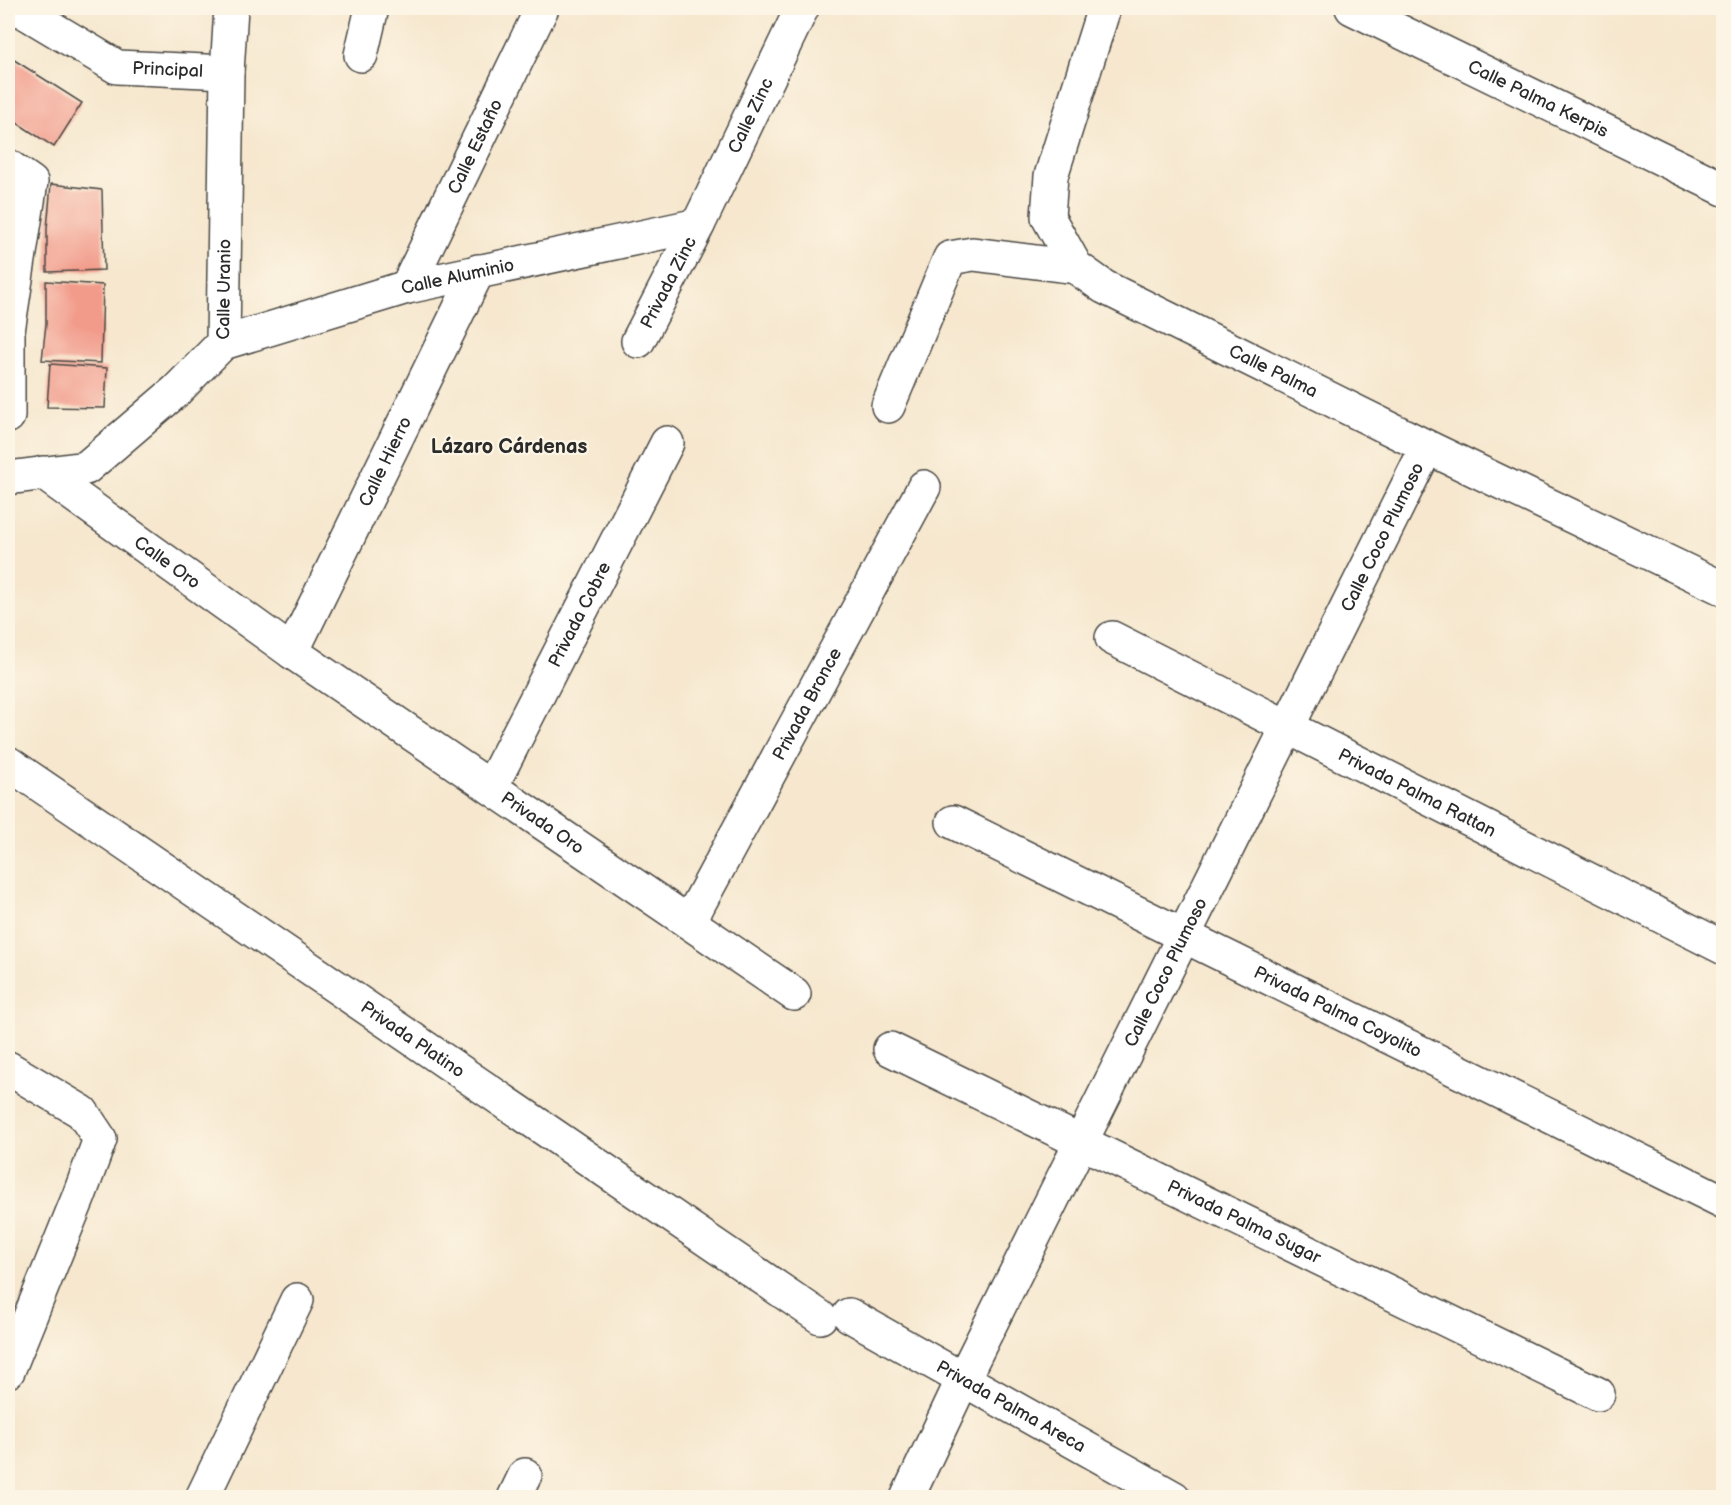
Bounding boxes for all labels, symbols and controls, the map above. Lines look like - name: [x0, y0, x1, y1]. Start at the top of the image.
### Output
- street label: Calle Palma Kerpis: [1464, 56, 1612, 142]
- street label: Principal: [132, 58, 203, 82]
- street label: Calle Zinc: [724, 74, 778, 157]
- street label: Calle Estaño: [444, 96, 507, 198]
- street label: Privada Zinc: [636, 233, 701, 332]
- street label: Calle Uranio: [213, 239, 236, 340]
- street label: Calle Aluminio: [399, 254, 516, 299]
- street label: Calle Palma: [1225, 341, 1321, 402]
- street label: Calle Hierro: [355, 413, 416, 510]
- district label: Lázaro Cárdenas: [431, 435, 587, 459]
- street label: Calle Coco Plumoso: [1337, 459, 1429, 615]
- street label: Calle Oro: [130, 532, 204, 594]
- street label: Privada Cobre: [544, 558, 616, 671]
- street label: Privada Bronce: [768, 644, 846, 764]
- street label: Privada Palma Rattan: [1334, 744, 1499, 842]
- street label: Privada Oro: [497, 788, 588, 859]
- street label: Calle Coco Plumoso: [1120, 894, 1212, 1050]
- street label: Privada Palma Coyolito: [1250, 962, 1425, 1062]
- street label: Privada Platino: [357, 997, 468, 1082]
- street label: Privada Palma Sugar: [1164, 1176, 1325, 1268]
- street label: Privada Palma Areca: [933, 1356, 1089, 1457]

